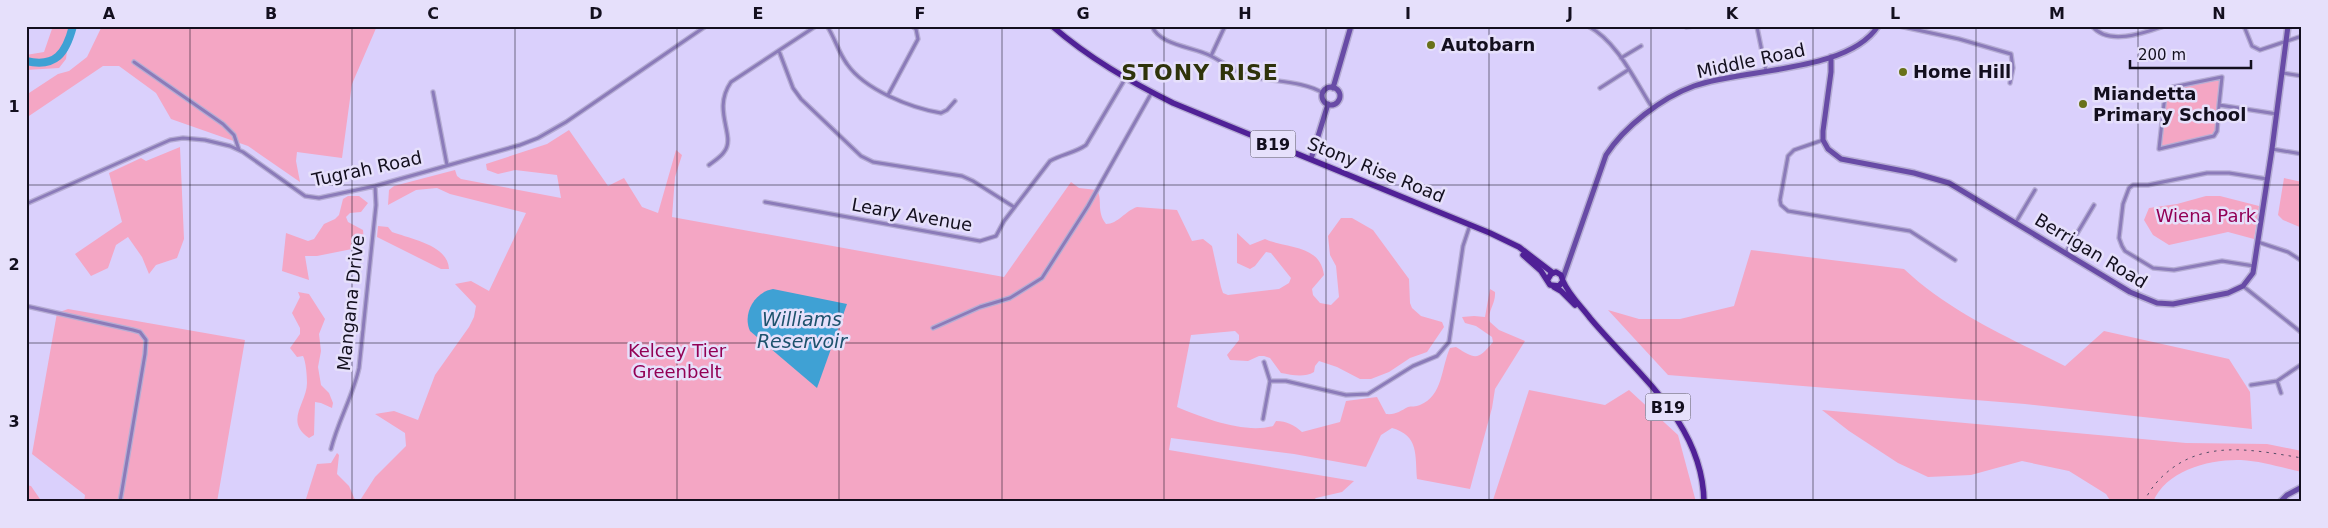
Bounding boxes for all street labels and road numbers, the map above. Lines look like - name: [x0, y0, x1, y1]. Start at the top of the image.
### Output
- street label: Middle Road: [1695, 39, 1807, 82]
- road number: B19: [1250, 130, 1296, 158]
- street label: Stony Rise Road: [1305, 132, 1448, 207]
- street label: Tugrah Road: [309, 147, 424, 191]
- street label: Leary Avenue: [850, 194, 974, 235]
- street label: Berrigan Road: [2031, 209, 2151, 292]
- street label: Mangana Drive: [333, 234, 368, 372]
- road number: B19: [1646, 394, 1690, 421]

